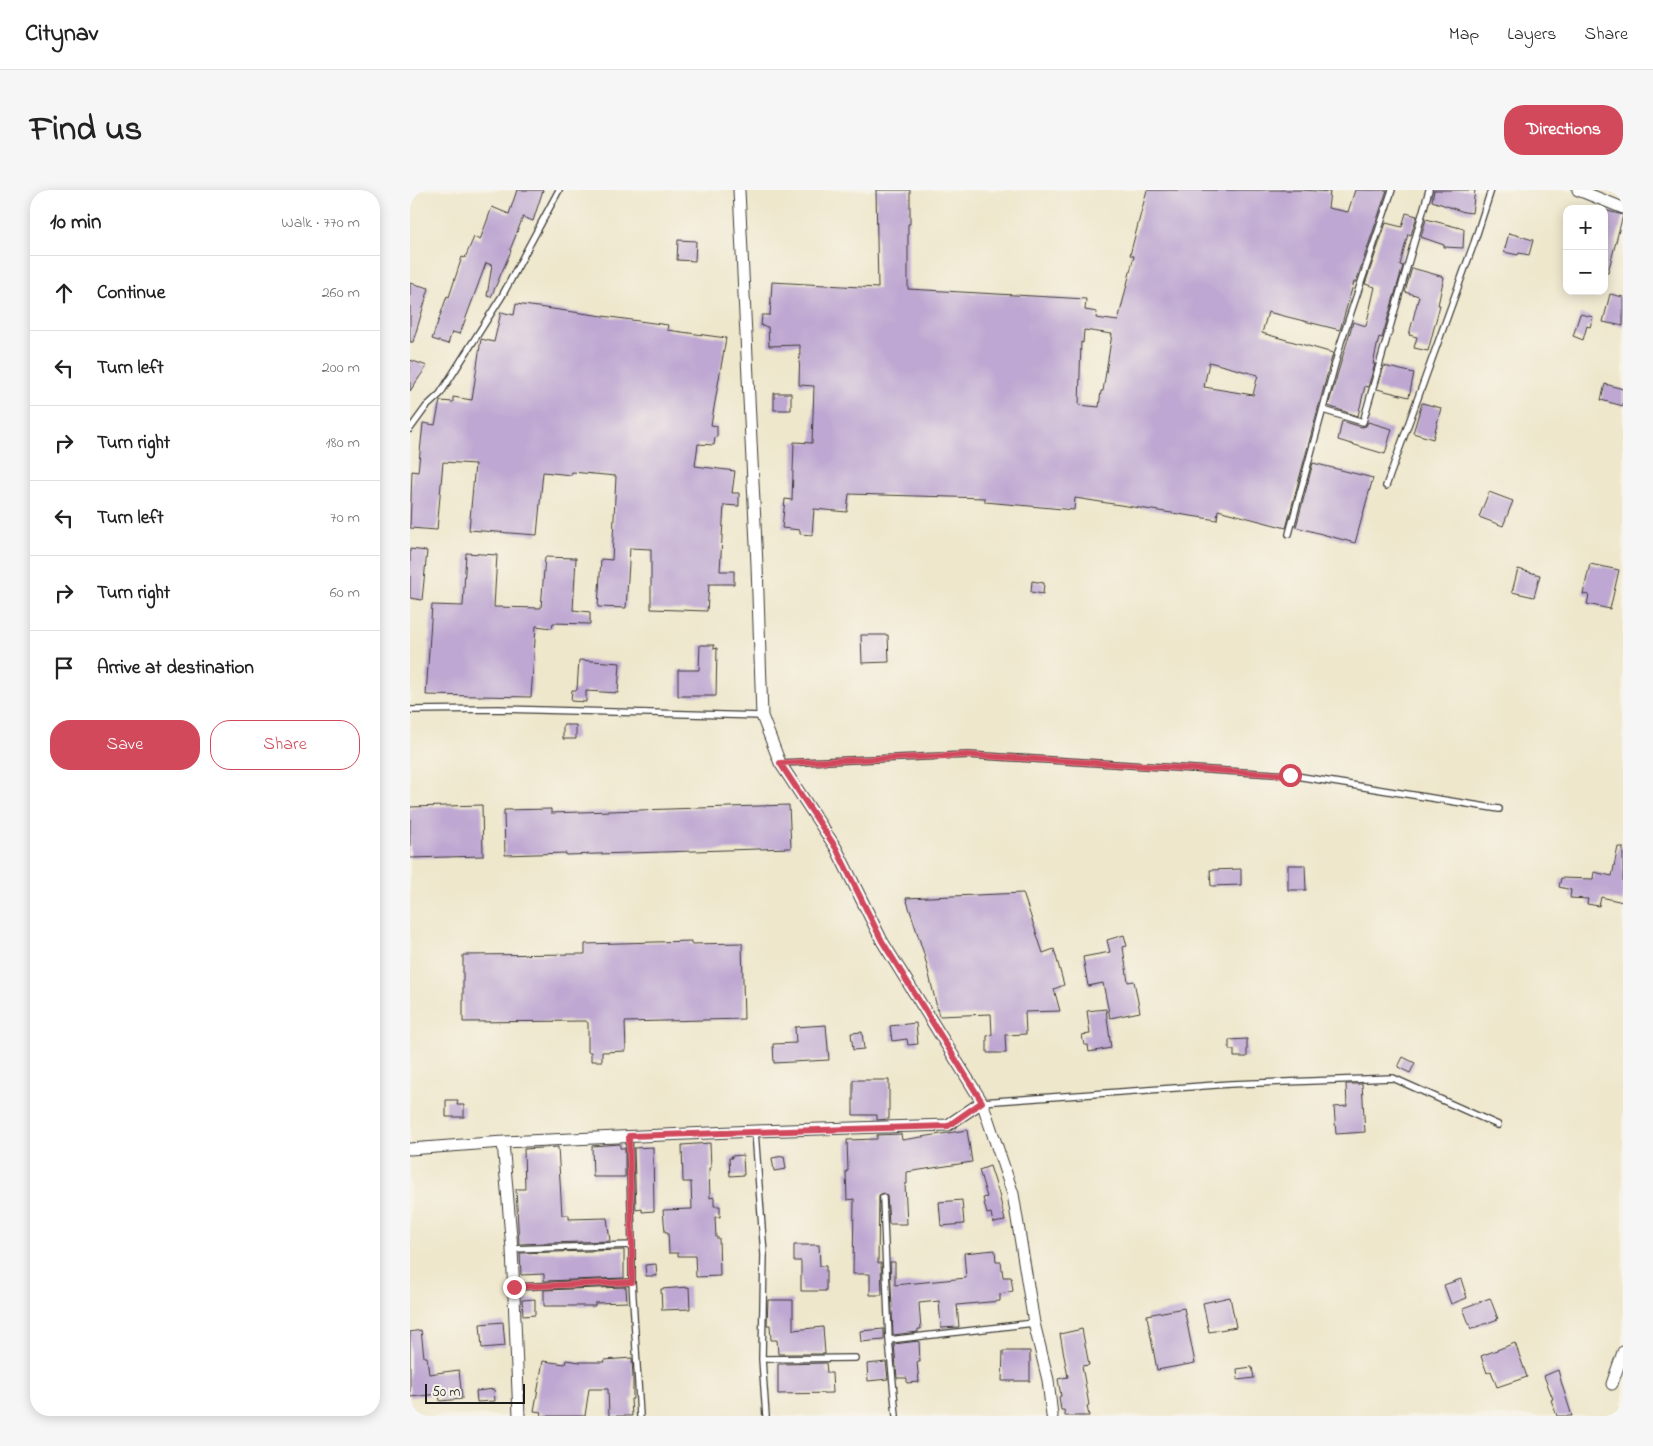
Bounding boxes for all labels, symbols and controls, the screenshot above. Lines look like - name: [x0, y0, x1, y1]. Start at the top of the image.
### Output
- text: Citynav: [25, 17, 98, 52]
- text: Map: [1449, 22, 1479, 48]
- text: Layers: [1507, 22, 1557, 48]
- text: Share: [1585, 22, 1628, 48]
- text: Find us: [30, 105, 142, 156]
- button: Directions: [1504, 105, 1623, 155]
- map controls: [1563, 205, 1608, 295]
- button: +: [1563, 205, 1608, 250]
- text: 10 min: [50, 208, 101, 238]
- text: Walk · 770 m: [281, 211, 360, 235]
- button: −: [1563, 250, 1608, 295]
- icon: ahead: [50, 279, 78, 307]
- text: Continue: [97, 280, 165, 307]
- text: 260 m: [322, 281, 360, 305]
- icon: left: [50, 354, 78, 382]
- text: Turn left: [97, 355, 164, 382]
- text: 200 m: [322, 356, 360, 380]
- icon: right: [50, 429, 78, 457]
- text: Turn right: [97, 430, 170, 457]
- text: 180 m: [326, 431, 360, 455]
- icon: left: [50, 504, 78, 532]
- text: Turn left: [97, 505, 164, 532]
- text: 70 m: [330, 506, 360, 530]
- icon: right: [50, 579, 78, 607]
- text: Turn right: [97, 580, 170, 607]
- text: 60 m: [330, 581, 360, 605]
- icon: arrive: [50, 654, 78, 682]
- text: Arrive at destination: [97, 655, 254, 682]
- button: Save: [50, 720, 200, 770]
- button: Share: [210, 720, 360, 770]
- route start: [1279, 764, 1302, 787]
- route end: [503, 1276, 526, 1299]
- scale bar: [425, 1381, 525, 1404]
- text: 50 m: [432, 1382, 460, 1403]

